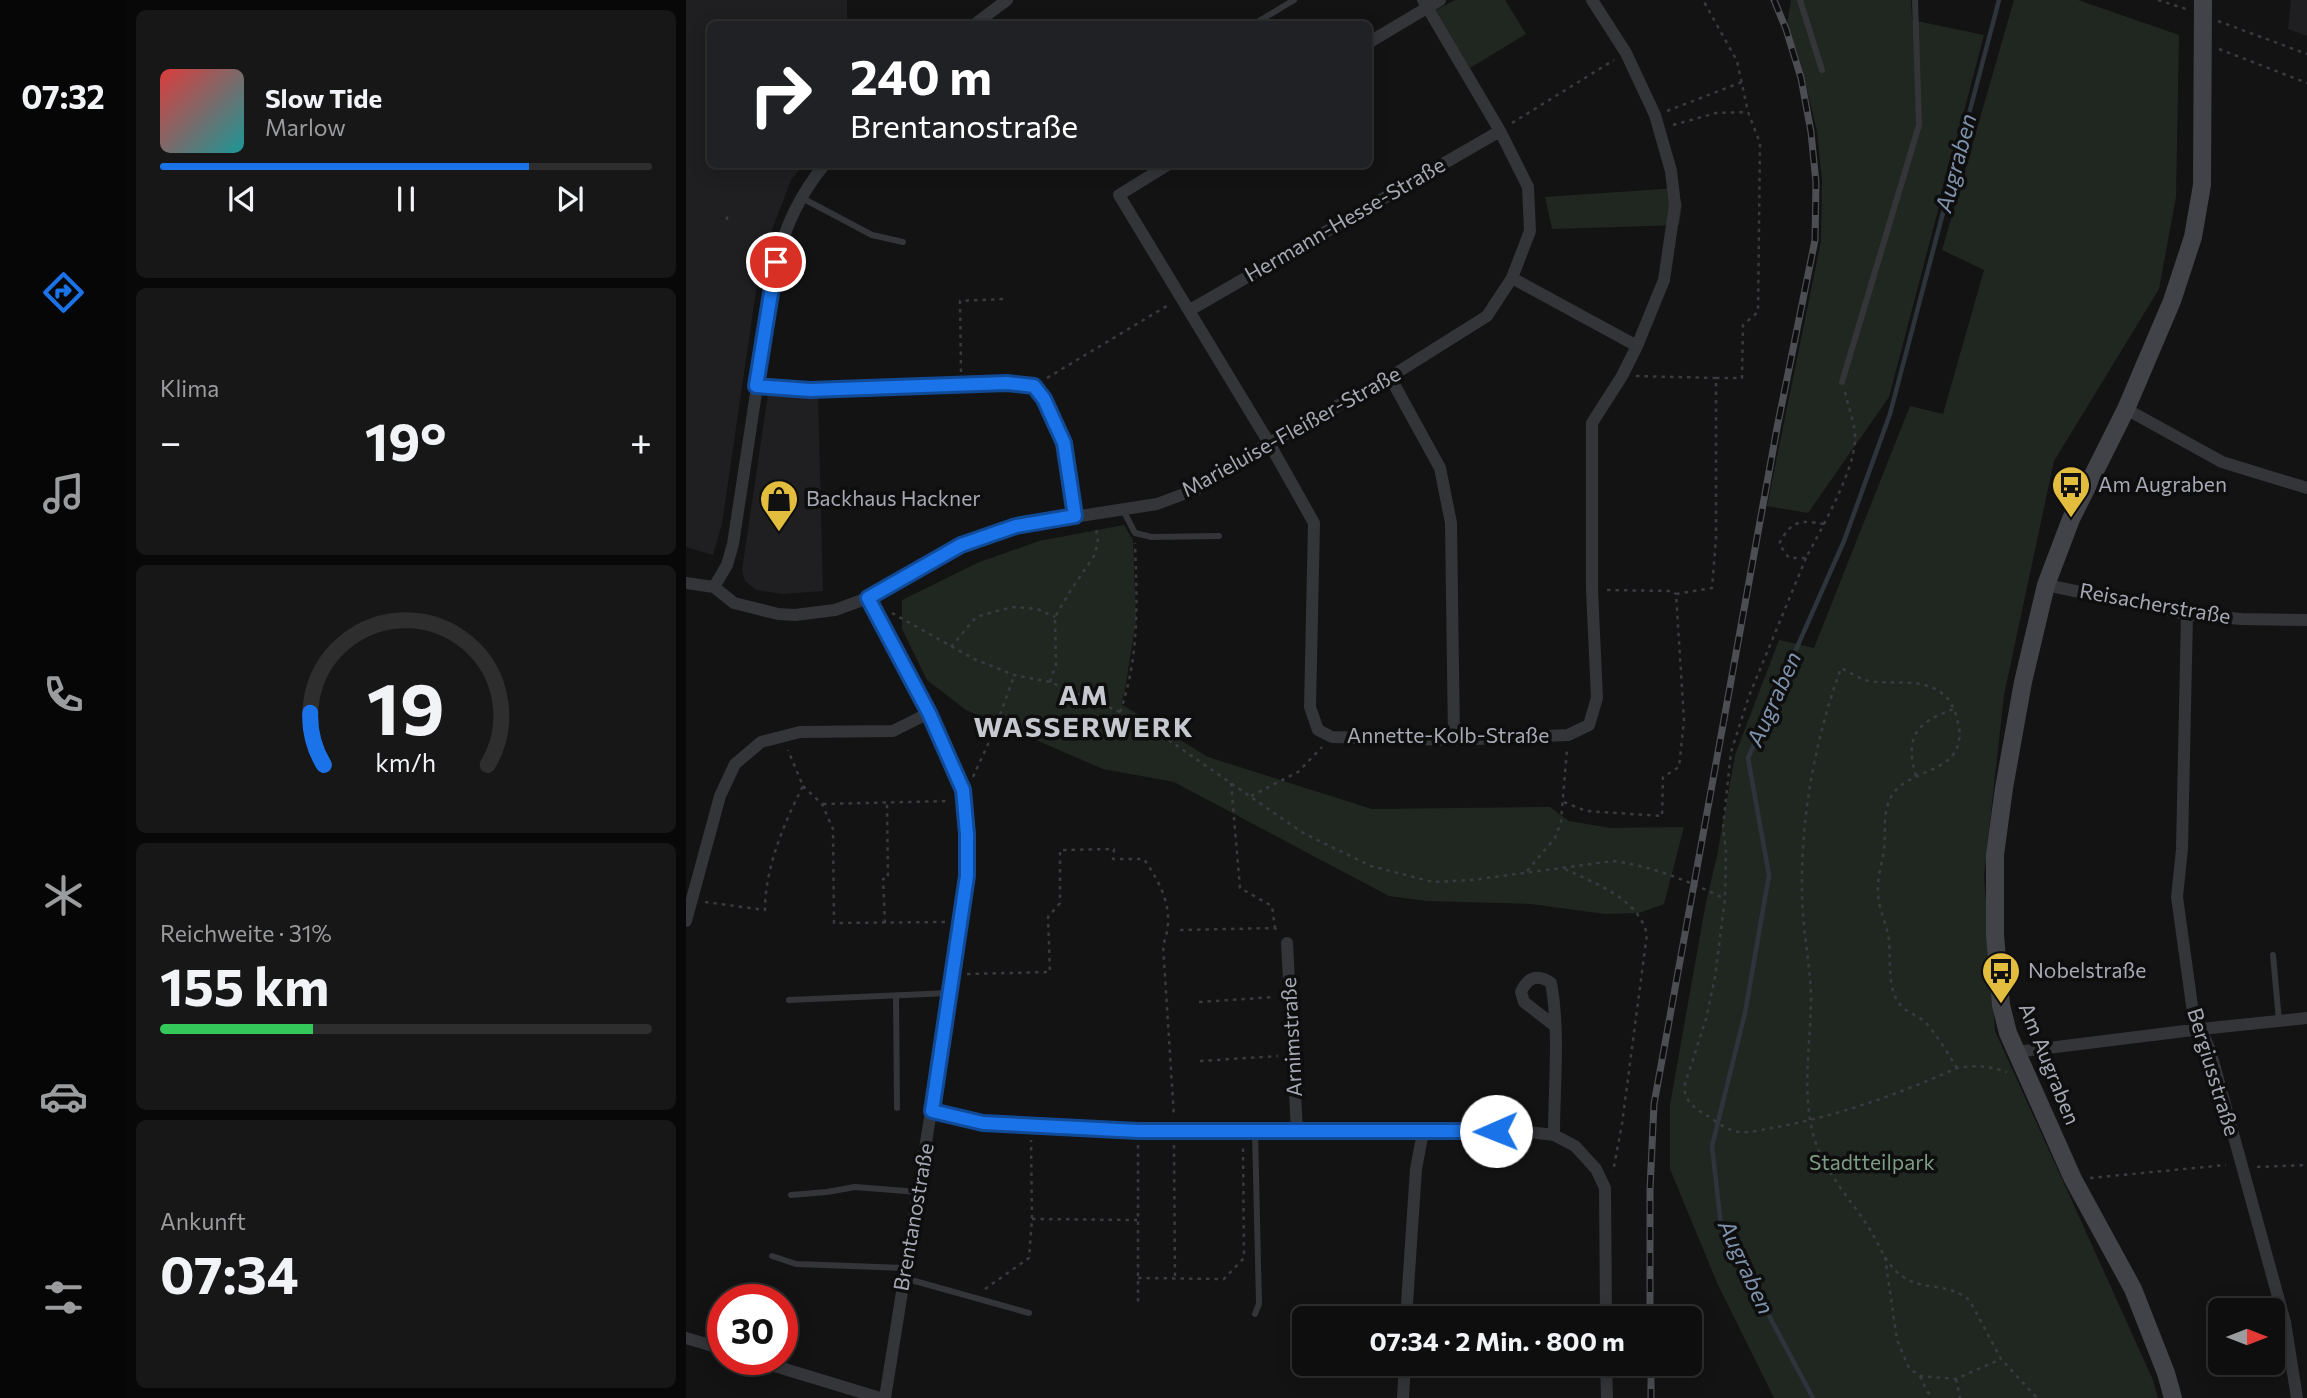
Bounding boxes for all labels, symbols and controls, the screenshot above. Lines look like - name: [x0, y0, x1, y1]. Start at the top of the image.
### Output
- text: 240 m: [850, 45, 992, 105]
- icon: right: [735, 49, 826, 140]
- text: 07:32: [21, 76, 105, 116]
- text: Slow Tide: [265, 82, 382, 113]
- text: Brentanostraße: [850, 105, 1078, 145]
- water label: Augraben: [1928, 110, 1982, 216]
- text: Marlow: [265, 113, 346, 141]
- street label: Hermann-Hesse-Straße: [1240, 151, 1449, 286]
- icon: previous: [223, 180, 261, 218]
- icon: pause: [387, 180, 425, 218]
- icon: next: [551, 180, 589, 218]
- pin: [746, 232, 806, 292]
- icon: arrive: [757, 243, 795, 281]
- icon: directions: [39, 268, 88, 317]
- street label: Marieluise-Fleißer-Straße: [1176, 360, 1404, 501]
- text: Klima: [160, 374, 219, 402]
- text: 19°: [365, 408, 446, 472]
- text: −: [160, 417, 182, 464]
- text: +: [630, 417, 652, 464]
- bus stop icon: Am Augraben: [2050, 464, 2092, 519]
- icon: music: [39, 469, 88, 518]
- place label: Am Augraben: [2098, 471, 2227, 496]
- shop icon: Backhaus Hackner: [758, 478, 800, 533]
- place label: Backhaus Hackner: [806, 485, 981, 510]
- street label: Reisacherstraße: [2078, 577, 2233, 628]
- water label: Augraben: [1739, 647, 1806, 751]
- text: 19: [367, 661, 445, 750]
- icon: phone: [39, 670, 88, 719]
- district label: AM WASSERWERK: [973, 677, 1195, 743]
- street label: Annette-Kolb-Straße: [1347, 722, 1549, 747]
- text: km/h: [376, 747, 436, 777]
- icon: climate: [39, 871, 88, 920]
- text: Reichweite · 31%: [160, 919, 332, 947]
- bus stop icon: Nobelstraße: [1980, 950, 2022, 1005]
- text: 155 km: [160, 953, 329, 1017]
- place label: Nobelstraße: [2028, 957, 2146, 982]
- street label: Arnimstraße: [1275, 977, 1306, 1098]
- street label: Am Augraben: [2015, 999, 2086, 1128]
- street label: Bergiusstraße: [2183, 1005, 2246, 1138]
- icon: car: [39, 1072, 88, 1121]
- position arrow: [1459, 1094, 1533, 1168]
- street label: Brentanostraße: [887, 1141, 938, 1293]
- park label: Stadtteilpark: [1809, 1149, 1935, 1174]
- text: Ankunft: [160, 1207, 246, 1235]
- water label: Augraben: [1712, 1214, 1781, 1318]
- text: 07:34: [160, 1241, 299, 1305]
- icon: filters: [39, 1273, 88, 1322]
- speed limit sign: 30: [707, 1284, 798, 1375]
- north arrow: [2208, 1298, 2286, 1376]
- map controls: [2208, 1298, 2285, 1375]
- text: 07:34 · 2 Min. · 800 m: [1369, 1325, 1625, 1356]

